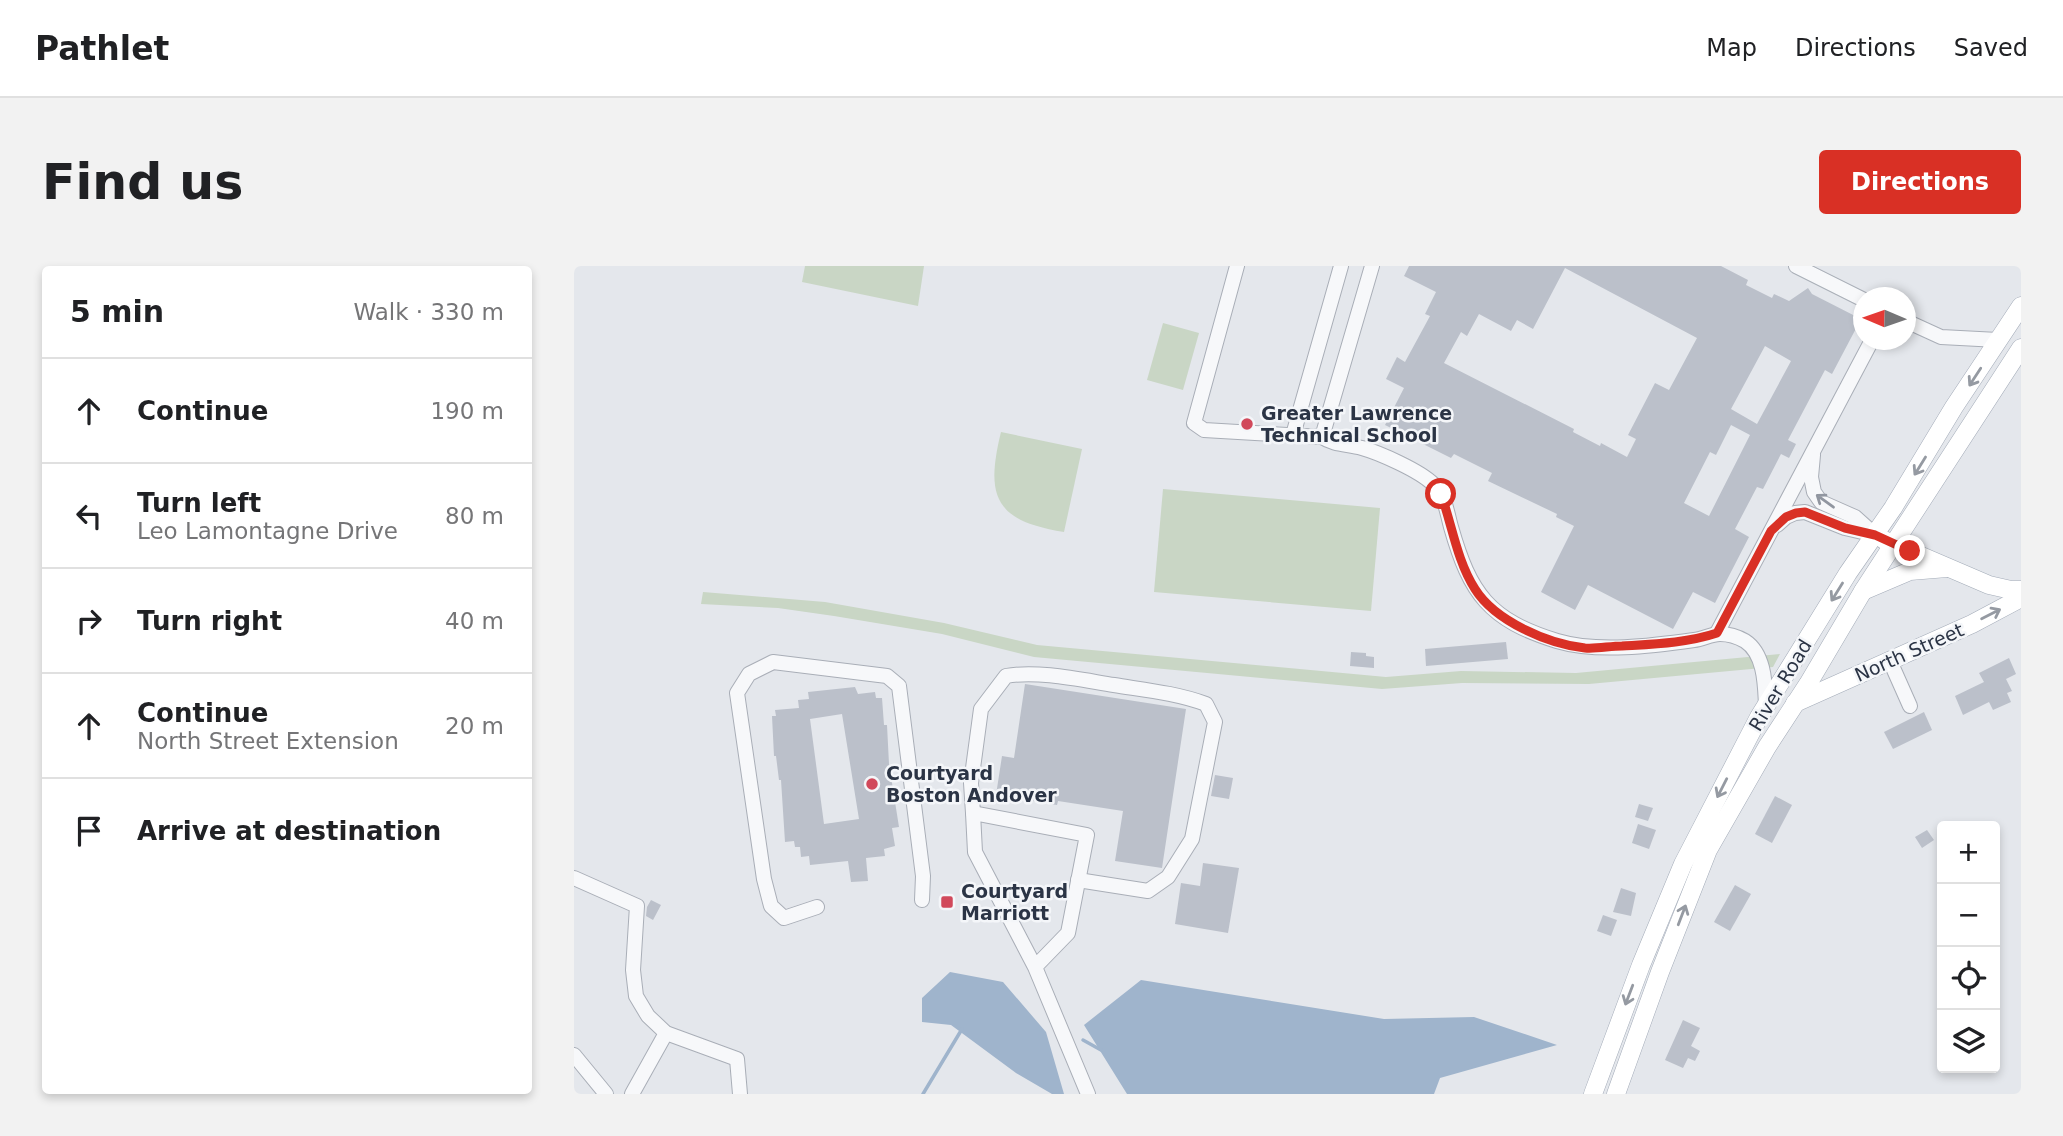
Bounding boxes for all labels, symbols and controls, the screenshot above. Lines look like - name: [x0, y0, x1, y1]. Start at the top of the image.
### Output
- text: Pathlet: [35, 29, 169, 68]
- text: Map: [1706, 34, 1757, 62]
- text: Directions: [1795, 34, 1916, 62]
- text: Saved: [1954, 34, 2028, 62]
- button: Directions: [1819, 150, 2021, 214]
- text: Find us: [42, 154, 243, 211]
- north arrow: [1853, 287, 1916, 350]
- text: 5 min: [70, 294, 164, 329]
- text: Walk · 330 m: [353, 299, 504, 325]
- one-way arrow: [1967, 367, 1981, 387]
- icon: ahead: [70, 392, 108, 430]
- text: Continue: [137, 396, 268, 426]
- text: 190 m: [430, 398, 504, 424]
- place label: Greater Lawrence Technical School: [1261, 402, 1452, 446]
- marker: Greater Lawrence Technical School: [1239, 416, 1255, 432]
- one-way arrow: [1913, 456, 1927, 476]
- route start: [1425, 478, 1456, 509]
- text: Turn left: [137, 488, 261, 518]
- one-way arrow: [1815, 494, 1834, 509]
- icon: left: [70, 497, 108, 535]
- text: 80 m: [445, 503, 504, 529]
- text: Leo Lamontagne Drive: [137, 518, 398, 544]
- route end: [1894, 535, 1925, 566]
- one-way arrow: [1829, 581, 1843, 601]
- icon: right: [70, 602, 108, 640]
- text: Turn right: [137, 606, 282, 636]
- one-way arrow: [1980, 606, 2001, 620]
- text: 40 m: [445, 608, 504, 634]
- street label: North Street: [1851, 618, 1967, 686]
- street label: River Road: [1744, 635, 1816, 735]
- text: Continue: [137, 698, 268, 728]
- icon: ahead: [70, 707, 108, 745]
- text: 20 m: [445, 713, 504, 739]
- text: North Street Extension: [137, 728, 399, 754]
- place label: Courtyard Boston Andover: [886, 762, 1057, 806]
- marker: Courtyard Boston Andover: [864, 776, 880, 792]
- one-way arrow: [1714, 777, 1728, 798]
- icon: arrive: [70, 812, 108, 850]
- text: Arrive at destination: [137, 816, 441, 846]
- map controls: [1937, 821, 2000, 1073]
- button: +: [1937, 821, 2000, 884]
- place label: Courtyard Marriott: [961, 880, 1068, 924]
- button: −: [1937, 884, 2000, 947]
- marker: Courtyard Marriott: [939, 894, 955, 910]
- one-way arrow: [1676, 904, 1689, 926]
- button: locate: [1937, 947, 2000, 1010]
- one-way arrow: [1622, 984, 1635, 1006]
- button: layers: [1937, 1010, 2000, 1073]

